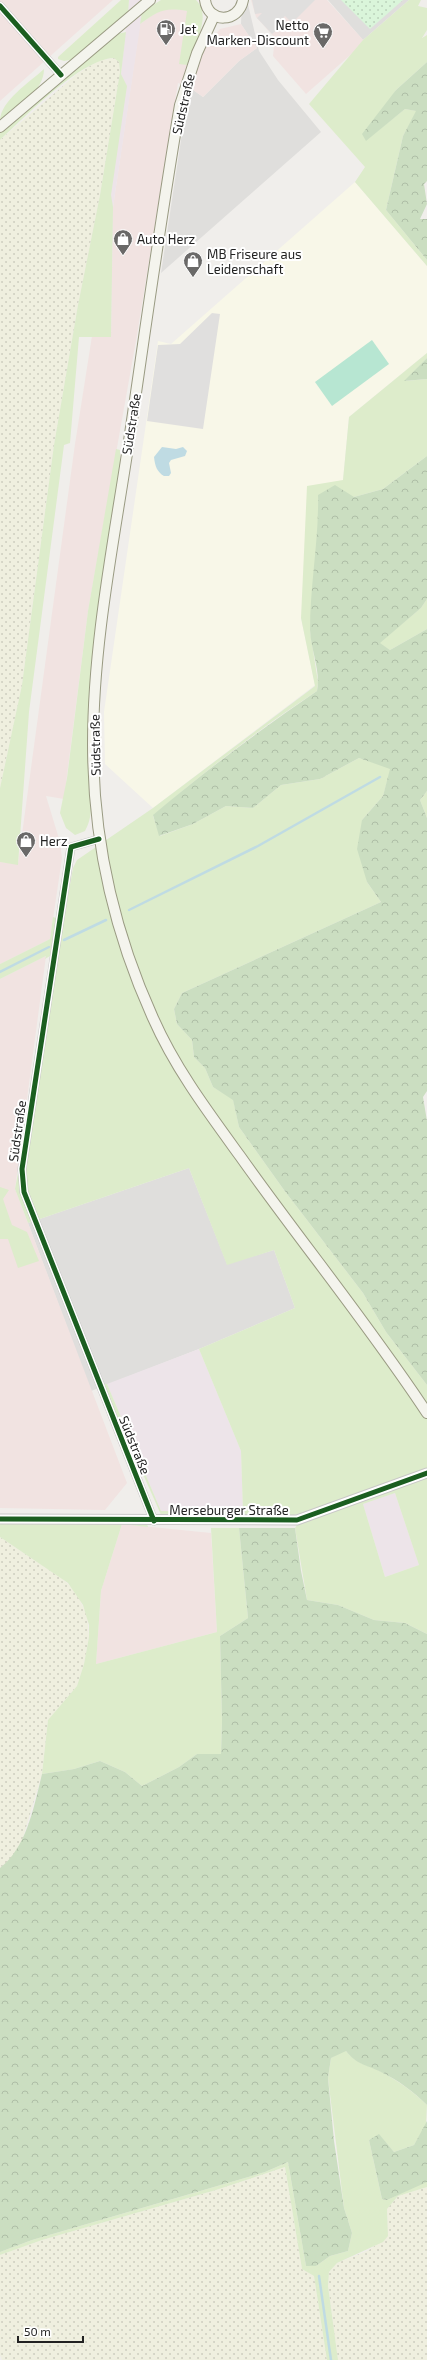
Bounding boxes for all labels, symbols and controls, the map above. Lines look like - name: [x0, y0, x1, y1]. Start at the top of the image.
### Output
- place label: Netto Marken-Discount: [206, 17, 309, 48]
- fuel station icon: Jet: [155, 18, 177, 46]
- place label: Jet: [180, 21, 196, 37]
- supermarket icon: Netto Marken-Discount: [312, 21, 334, 49]
- street label: Südstraße: [168, 72, 198, 136]
- shop icon: Auto Herz: [112, 228, 134, 256]
- place label: Auto Herz: [137, 231, 195, 247]
- place label: MB Friseure aus Leidenschaft: [207, 246, 302, 277]
- shop icon: MB Friseure aus Leidenschaft: [182, 250, 204, 278]
- street label: Südstraße: [118, 392, 144, 456]
- street label: Südstraße: [86, 714, 104, 776]
- shop icon: Herz: [15, 830, 37, 858]
- place label: Herz: [40, 833, 68, 849]
- street label: Südstraße: [5, 1099, 29, 1163]
- street label: Südstraße: [116, 1413, 154, 1477]
- street label: Merseburger Straße: [169, 1502, 289, 1518]
- scale bar: [18, 2318, 83, 2344]
- text: 50 m: [24, 2324, 51, 2338]

